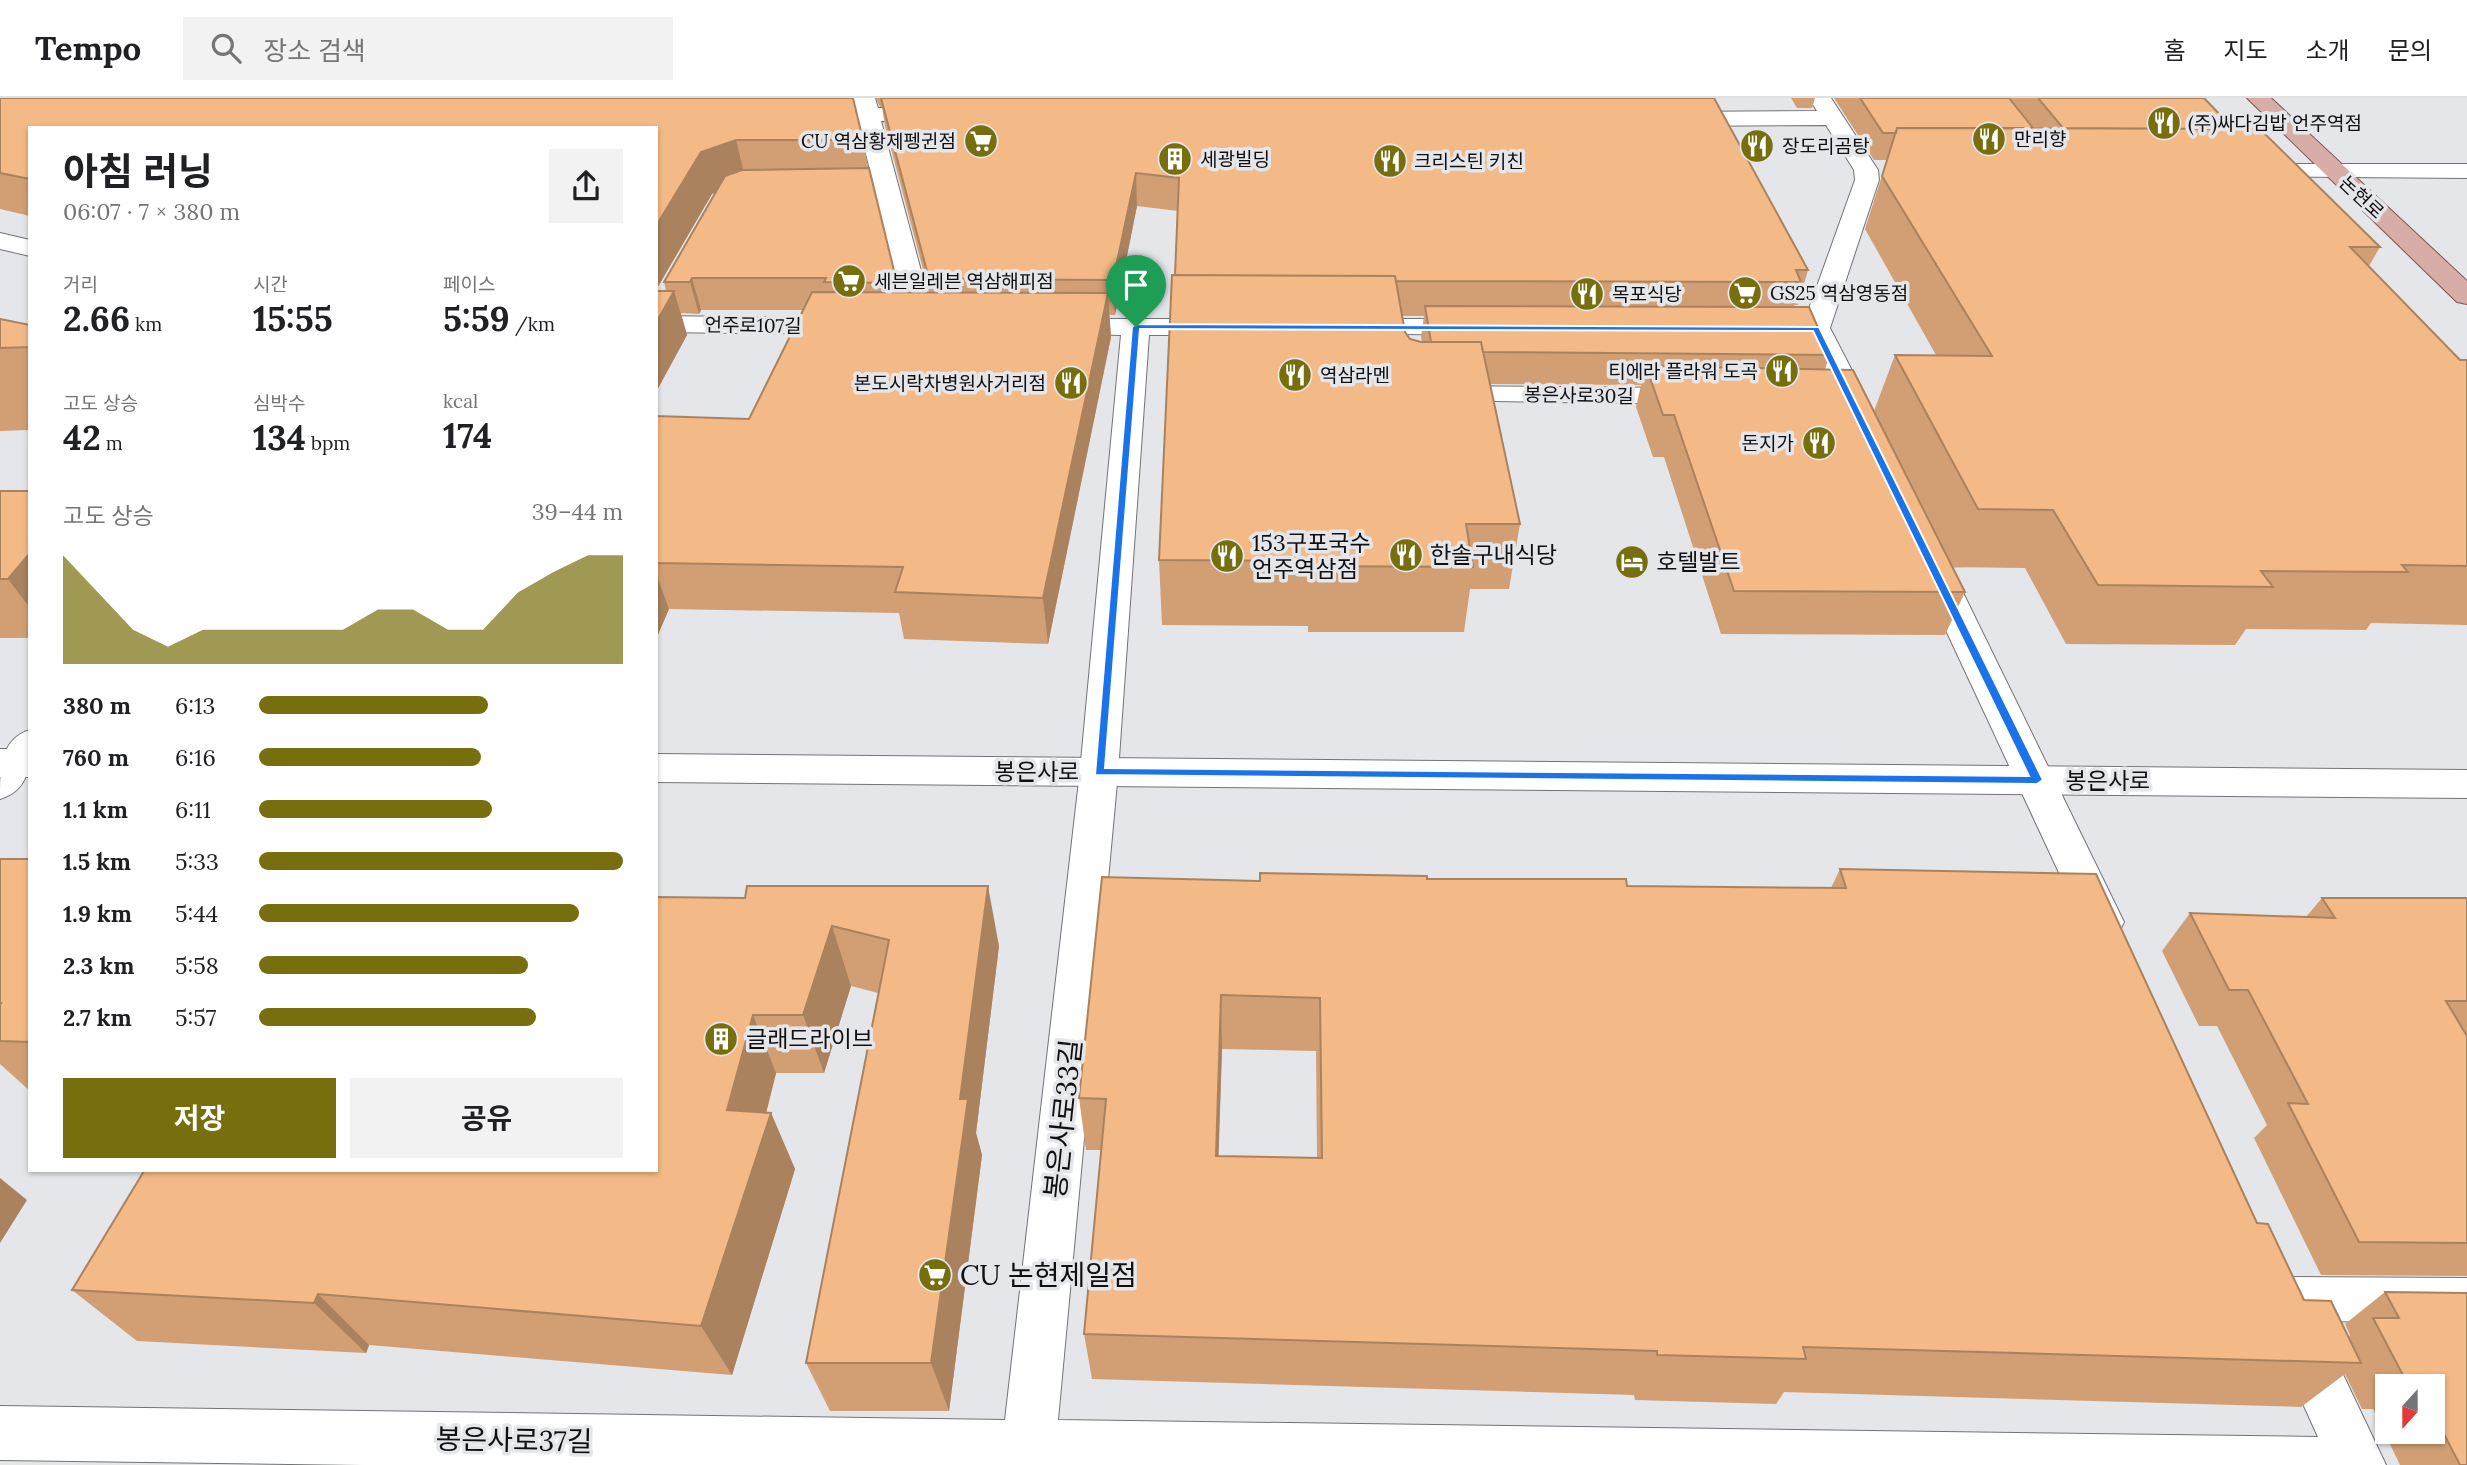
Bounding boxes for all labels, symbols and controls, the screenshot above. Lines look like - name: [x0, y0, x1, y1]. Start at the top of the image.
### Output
- search box: [183, 17, 673, 80]
- text: Tempo: [35, 27, 141, 69]
- icon: search: [207, 29, 245, 67]
- text: 장소 검색: [263, 34, 366, 67]
- text: 홈: [2163, 35, 2185, 66]
- text: 지도: [2223, 35, 2268, 66]
- text: 소개: [2306, 35, 2350, 66]
- text: 문의: [2388, 35, 2432, 66]
- restaurant icon: (주)싸다김밥 언주역점: [2145, 104, 2183, 142]
- place label: (주)싸다김밥 언주역점: [2188, 111, 2362, 136]
- restaurant icon: 만리향: [1970, 120, 2008, 158]
- supermarket icon: CU 역삼황제펭귄점: [962, 122, 1000, 160]
- restaurant icon: 장도리곰탕: [1738, 127, 1776, 165]
- place label: 만리향: [2014, 127, 2066, 151]
- place label: CU 역삼황제펭귄점: [801, 129, 956, 153]
- place label: 장도리곰탕: [1782, 134, 1870, 158]
- building icon: 세광빌딩: [1156, 140, 1194, 178]
- restaurant icon: 크리스틴 키친: [1371, 142, 1409, 180]
- text: 아침 러닝: [63, 147, 213, 195]
- place label: 세광빌딩: [1200, 147, 1270, 171]
- button: share: [549, 149, 623, 223]
- place label: 크리스틴 키친: [1414, 149, 1524, 173]
- street label: 논현로: [2335, 170, 2389, 224]
- text: 06:07 · 7 × 380 m: [63, 197, 240, 226]
- pin: [1106, 255, 1166, 327]
- supermarket icon: 세븐일레븐 역삼해피점: [830, 262, 868, 300]
- icon: arrive: [1117, 266, 1155, 304]
- place label: 세븐일레븐 역삼해피점: [874, 269, 1054, 293]
- text: 거리: [63, 272, 98, 296]
- text: 시간: [253, 272, 288, 296]
- text: 페이스: [443, 272, 495, 296]
- supermarket icon: GS25 역삼영동점: [1726, 274, 1764, 312]
- restaurant icon: 목포식당: [1568, 275, 1606, 313]
- place label: GS25 역삼영동점: [1770, 281, 1908, 305]
- place label: 목포식당: [1612, 282, 1682, 306]
- text: 2.66: [63, 296, 130, 341]
- text: 15:55: [253, 296, 333, 341]
- text: 5:59: [443, 296, 510, 341]
- text: km: [130, 312, 162, 336]
- text: /km: [510, 312, 555, 336]
- street label: 언주로107길: [704, 312, 802, 338]
- restaurant icon: 티에라 플라워 도곡: [1763, 352, 1801, 390]
- restaurant icon: 역삼라멘: [1276, 356, 1314, 394]
- place label: 티에라 플라워 도곡: [1608, 359, 1758, 383]
- place label: 역삼라멘: [1320, 363, 1390, 387]
- restaurant icon: 본도시락차병원사거리점: [1052, 364, 1090, 402]
- place label: 본도시락차병원사거리점: [854, 371, 1046, 395]
- street label: 봉은사로30길: [1524, 382, 1634, 408]
- text: kcal: [443, 389, 478, 413]
- text: 고도 상승: [63, 391, 138, 415]
- text: 심박수: [253, 391, 305, 415]
- text: 174: [443, 413, 492, 458]
- text: 42: [63, 415, 101, 460]
- text: 134: [253, 415, 306, 460]
- restaurant icon: 돈지가: [1800, 424, 1838, 462]
- text: m: [101, 431, 123, 455]
- text: bpm: [306, 431, 350, 455]
- place label: 돈지가: [1742, 431, 1794, 455]
- text: 39–44 m: [532, 497, 623, 526]
- text: 고도 상승: [63, 501, 154, 530]
- place label: 153구포국수 언주역삼점: [1252, 528, 1370, 583]
- restaurant icon: 한솔구내식당: [1387, 536, 1425, 574]
- restaurant icon: 153구포국수 언주역삼점: [1208, 537, 1246, 575]
- place label: 한솔구내식당: [1430, 540, 1557, 569]
- hotel icon: 호텔발트: [1613, 543, 1651, 581]
- place label: 호텔발트: [1656, 547, 1741, 576]
- text: 380 m: [63, 691, 131, 720]
- text: 6:13: [175, 691, 215, 720]
- text: 760 m: [63, 743, 129, 772]
- text: 6:16: [175, 743, 216, 772]
- street label: 봉은사로: [995, 757, 1079, 786]
- street label: 봉은사로: [2066, 766, 2150, 795]
- text: 1.1 km: [63, 795, 128, 824]
- text: 6:11: [175, 795, 211, 824]
- text: 1.5 km: [63, 847, 131, 876]
- text: 5:33: [175, 847, 219, 876]
- text: 1.9 km: [63, 899, 132, 928]
- text: 5:44: [175, 899, 218, 928]
- text: 2.3 km: [63, 951, 134, 980]
- text: 5:58: [175, 951, 219, 980]
- text: 2.7 km: [63, 1003, 132, 1032]
- text: 5:57: [175, 1003, 216, 1032]
- building icon: 글래드라이브: [702, 1020, 740, 1058]
- place label: 글래드라이브: [746, 1024, 873, 1053]
- street label: 봉은사로33길: [1037, 1038, 1089, 1200]
- button: 저장: [63, 1078, 336, 1158]
- button: 공유: [350, 1078, 623, 1158]
- supermarket icon: CU 논현제일점: [916, 1256, 954, 1294]
- place label: CU 논현제일점: [960, 1257, 1137, 1293]
- north arrow: [2375, 1374, 2445, 1444]
- map controls: [2375, 1374, 2445, 1444]
- street label: 봉은사로37길: [435, 1421, 593, 1459]

